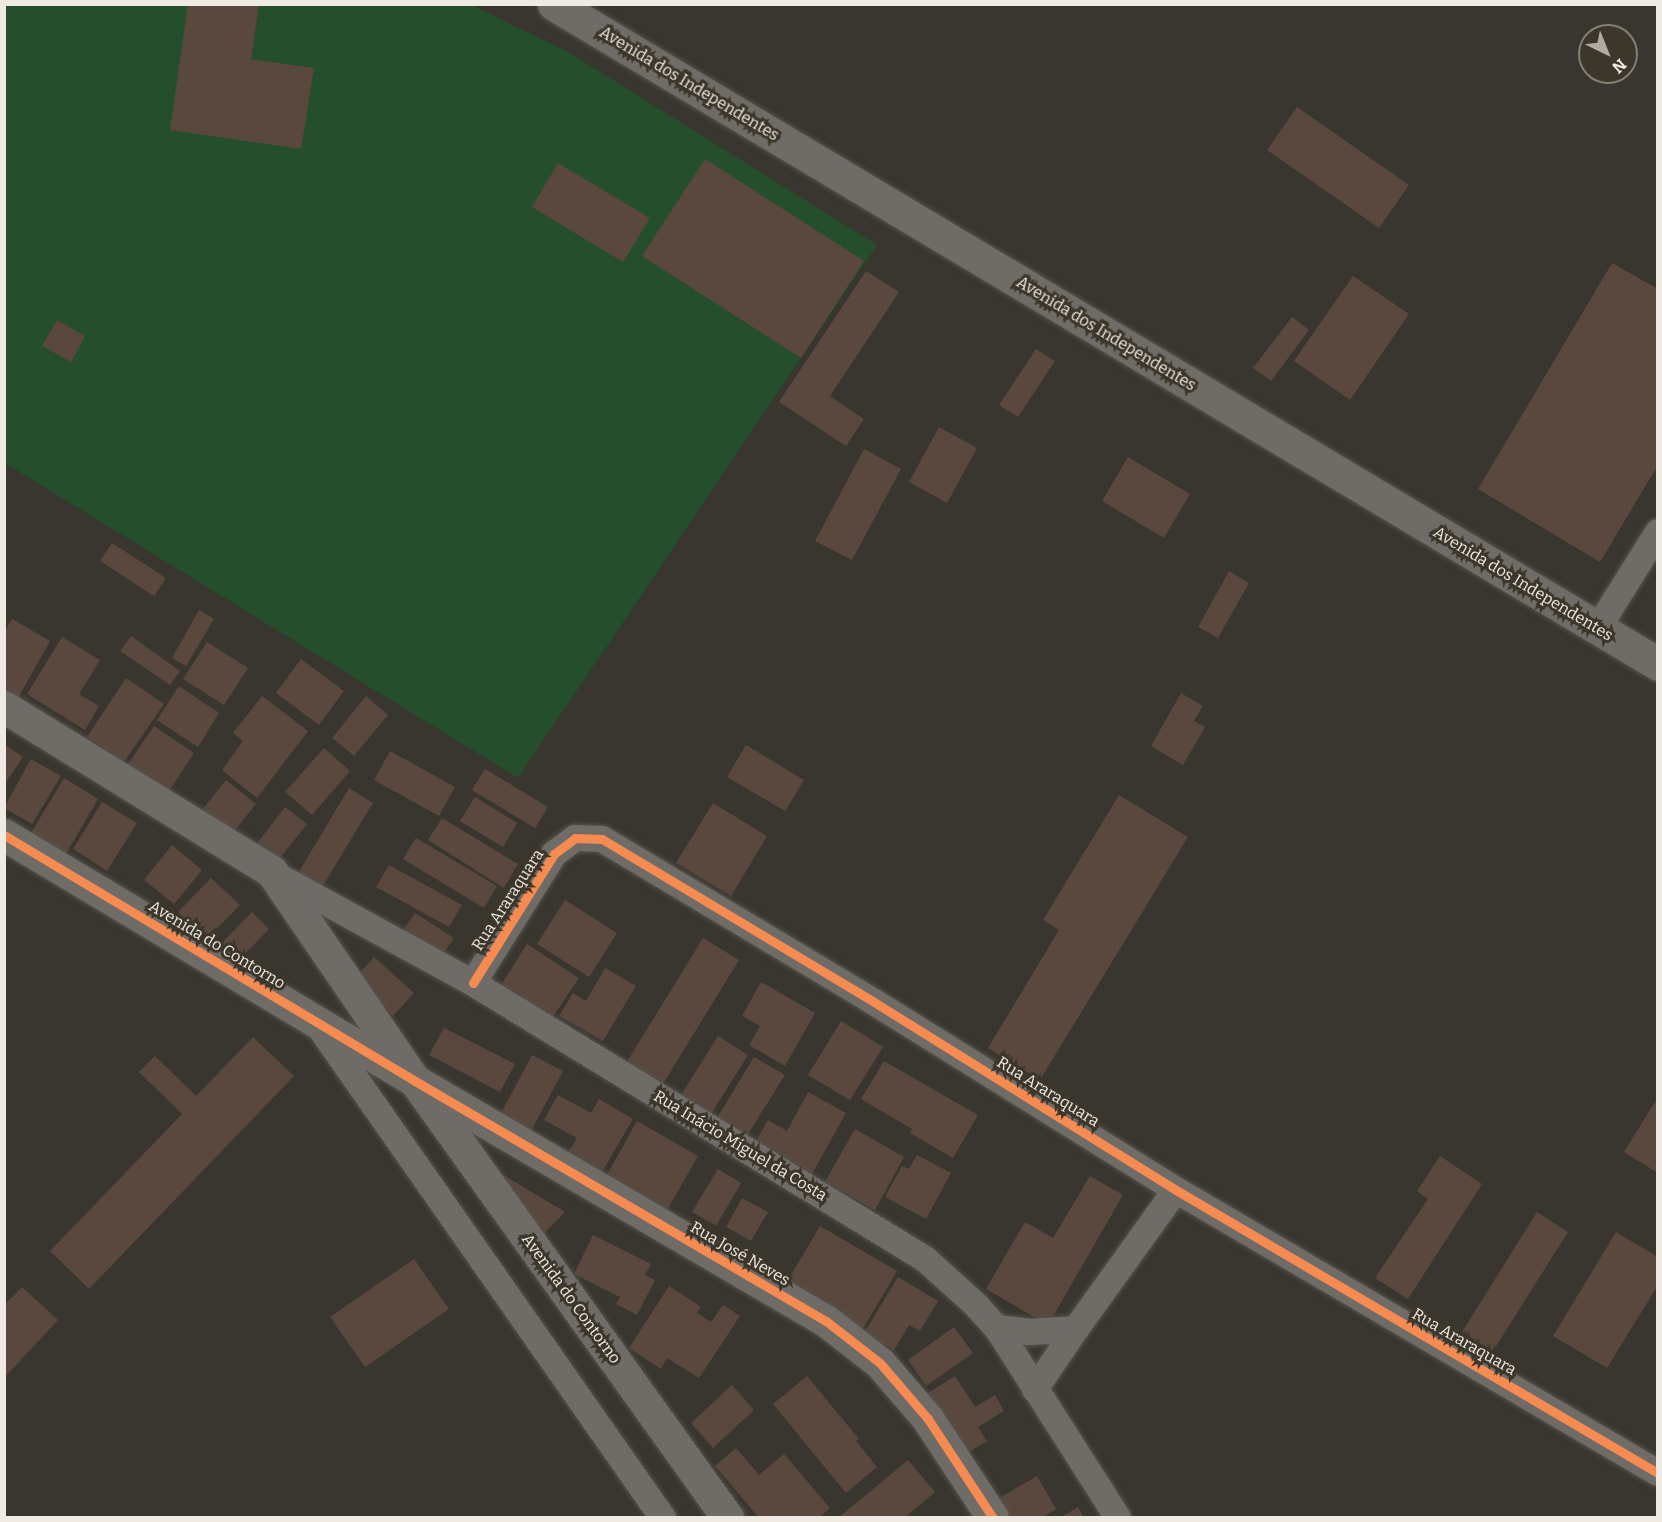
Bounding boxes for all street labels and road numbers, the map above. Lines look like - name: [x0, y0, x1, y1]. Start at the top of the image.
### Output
- street label: Avenida dos Independentes: [596, 23, 782, 145]
- street label: Avenida dos Independentes: [1013, 273, 1199, 395]
- street label: Avenida dos Independentes: [1430, 523, 1616, 645]
- street label: Rua Araraquara: [468, 846, 548, 954]
- street label: Avenida do Contorno: [145, 897, 289, 993]
- street label: Rua Araraquara: [993, 1053, 1103, 1131]
- street label: Rua Inácio Miguel da Costa: [650, 1087, 830, 1205]
- street label: Rua José Neves: [687, 1218, 793, 1290]
- street label: Avenida do Contorno: [517, 1230, 625, 1368]
- street label: Rua Araraquara: [1409, 1304, 1519, 1380]

